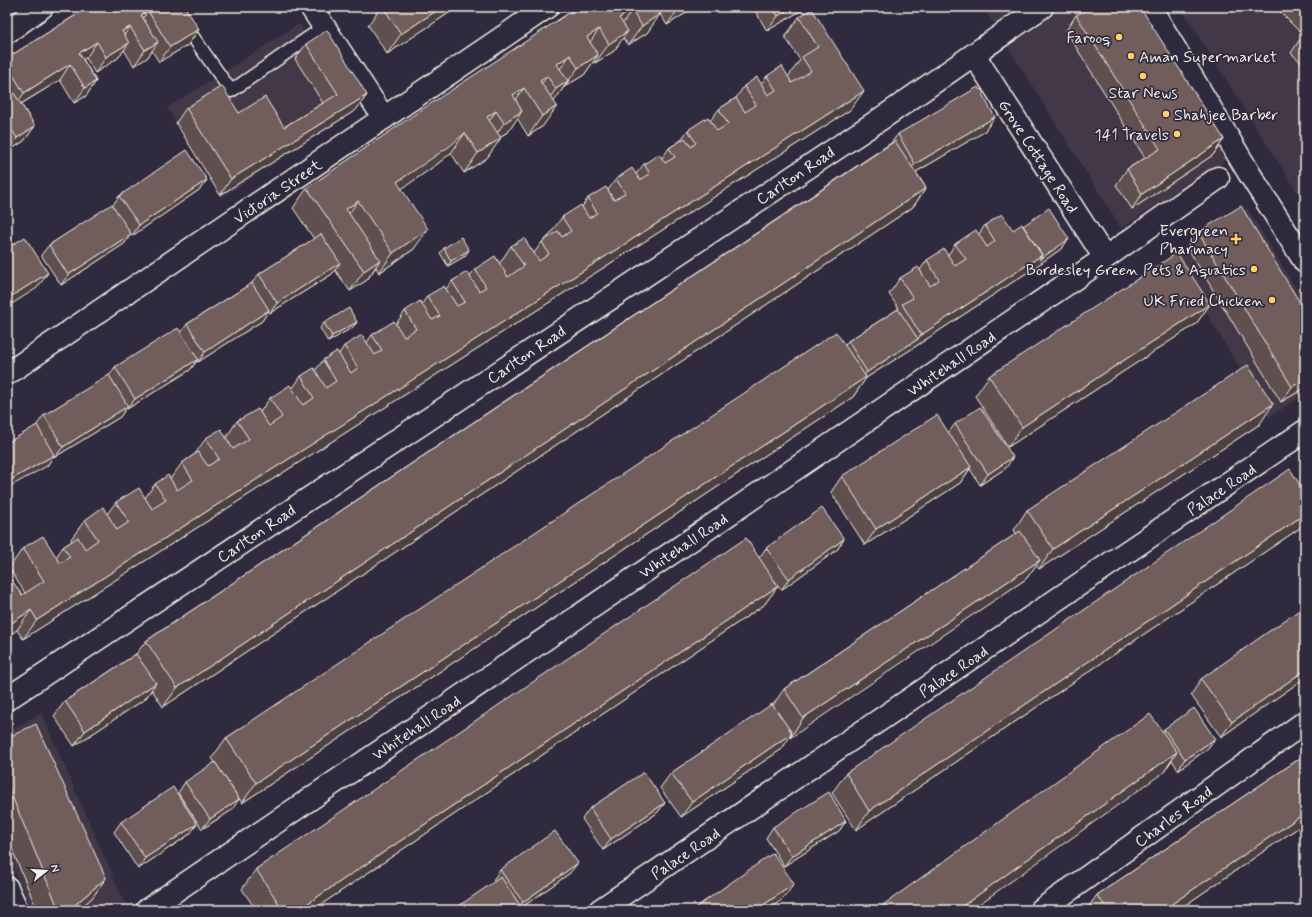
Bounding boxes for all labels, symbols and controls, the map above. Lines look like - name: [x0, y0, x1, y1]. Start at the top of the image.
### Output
- place label: Farooq: [1067, 28, 1111, 49]
- marker: Farooq: [1114, 32, 1124, 42]
- place label: Aman Supermarket: [1139, 47, 1278, 68]
- marker: Aman Supermarket: [1126, 51, 1136, 61]
- marker: Star News: [1138, 71, 1148, 81]
- place label: Star News: [1108, 83, 1178, 104]
- street label: Grove Cottage Road: [993, 96, 1082, 218]
- place label: Shahjee Barber: [1174, 105, 1279, 126]
- marker: Shahjee Barber: [1161, 109, 1171, 119]
- place label: 141 Travels: [1095, 125, 1169, 146]
- marker: 141 Travels: [1172, 129, 1182, 139]
- street label: Carlton Road: [752, 142, 839, 210]
- street label: Victoria Street: [229, 155, 327, 230]
- place label: Evergreen Pharmacy: [1159, 221, 1228, 260]
- marker: Evergreen Pharmacy: [1231, 234, 1241, 244]
- place label: Bordesley Green Pets & Aquatics: [1026, 260, 1246, 281]
- marker: Bordesley Green Pets & Aquatics: [1249, 264, 1259, 274]
- place label: UK Fried Chicken: [1144, 291, 1264, 312]
- marker: UK Fried Chicken: [1267, 295, 1277, 305]
- street label: Carlton Road: [483, 321, 570, 389]
- street label: Whitehall Road: [903, 327, 1000, 402]
- street label: Palace Road: [1183, 459, 1261, 521]
- street label: Carlton Road: [213, 500, 300, 568]
- street label: Whitehall Road: [635, 509, 732, 584]
- street label: Palace Road: [915, 641, 993, 703]
- street label: Whitehall Road: [368, 691, 465, 766]
- street label: Charles Road: [1131, 782, 1217, 853]
- street label: Palace Road: [647, 823, 725, 885]
- north arrow: [26, 851, 66, 891]
- text: N: [47, 863, 62, 874]

